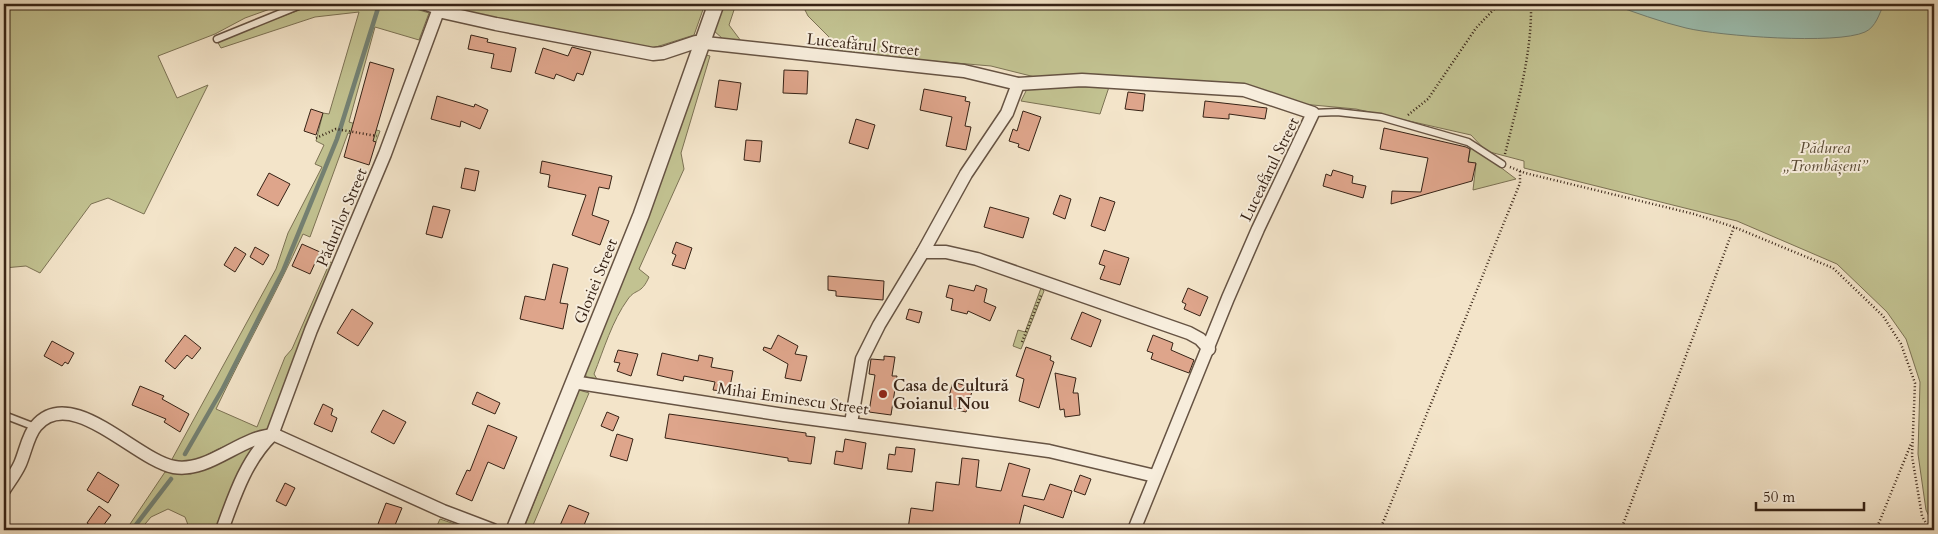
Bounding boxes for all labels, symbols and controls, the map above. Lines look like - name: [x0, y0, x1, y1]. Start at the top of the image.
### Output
- street label: Luceafărul Street: [806, 28, 920, 62]
- street label: Luceafărul Street: [1235, 114, 1305, 225]
- park label: Pădurea „Trombășeni”: [1782, 137, 1869, 177]
- street label: Pădurilor Street: [311, 165, 373, 270]
- street label: Gloriei Street: [569, 235, 623, 327]
- place label: Casa de Cultură Goianul Nou: [893, 375, 1009, 415]
- street label: Mihai Eminescu Street: [716, 377, 870, 420]
- marker: Casa de Cultură Goianul Nou: [877, 388, 889, 400]
- scale bar: [1756, 479, 1863, 511]
- text: 50 m: [1763, 487, 1795, 507]

